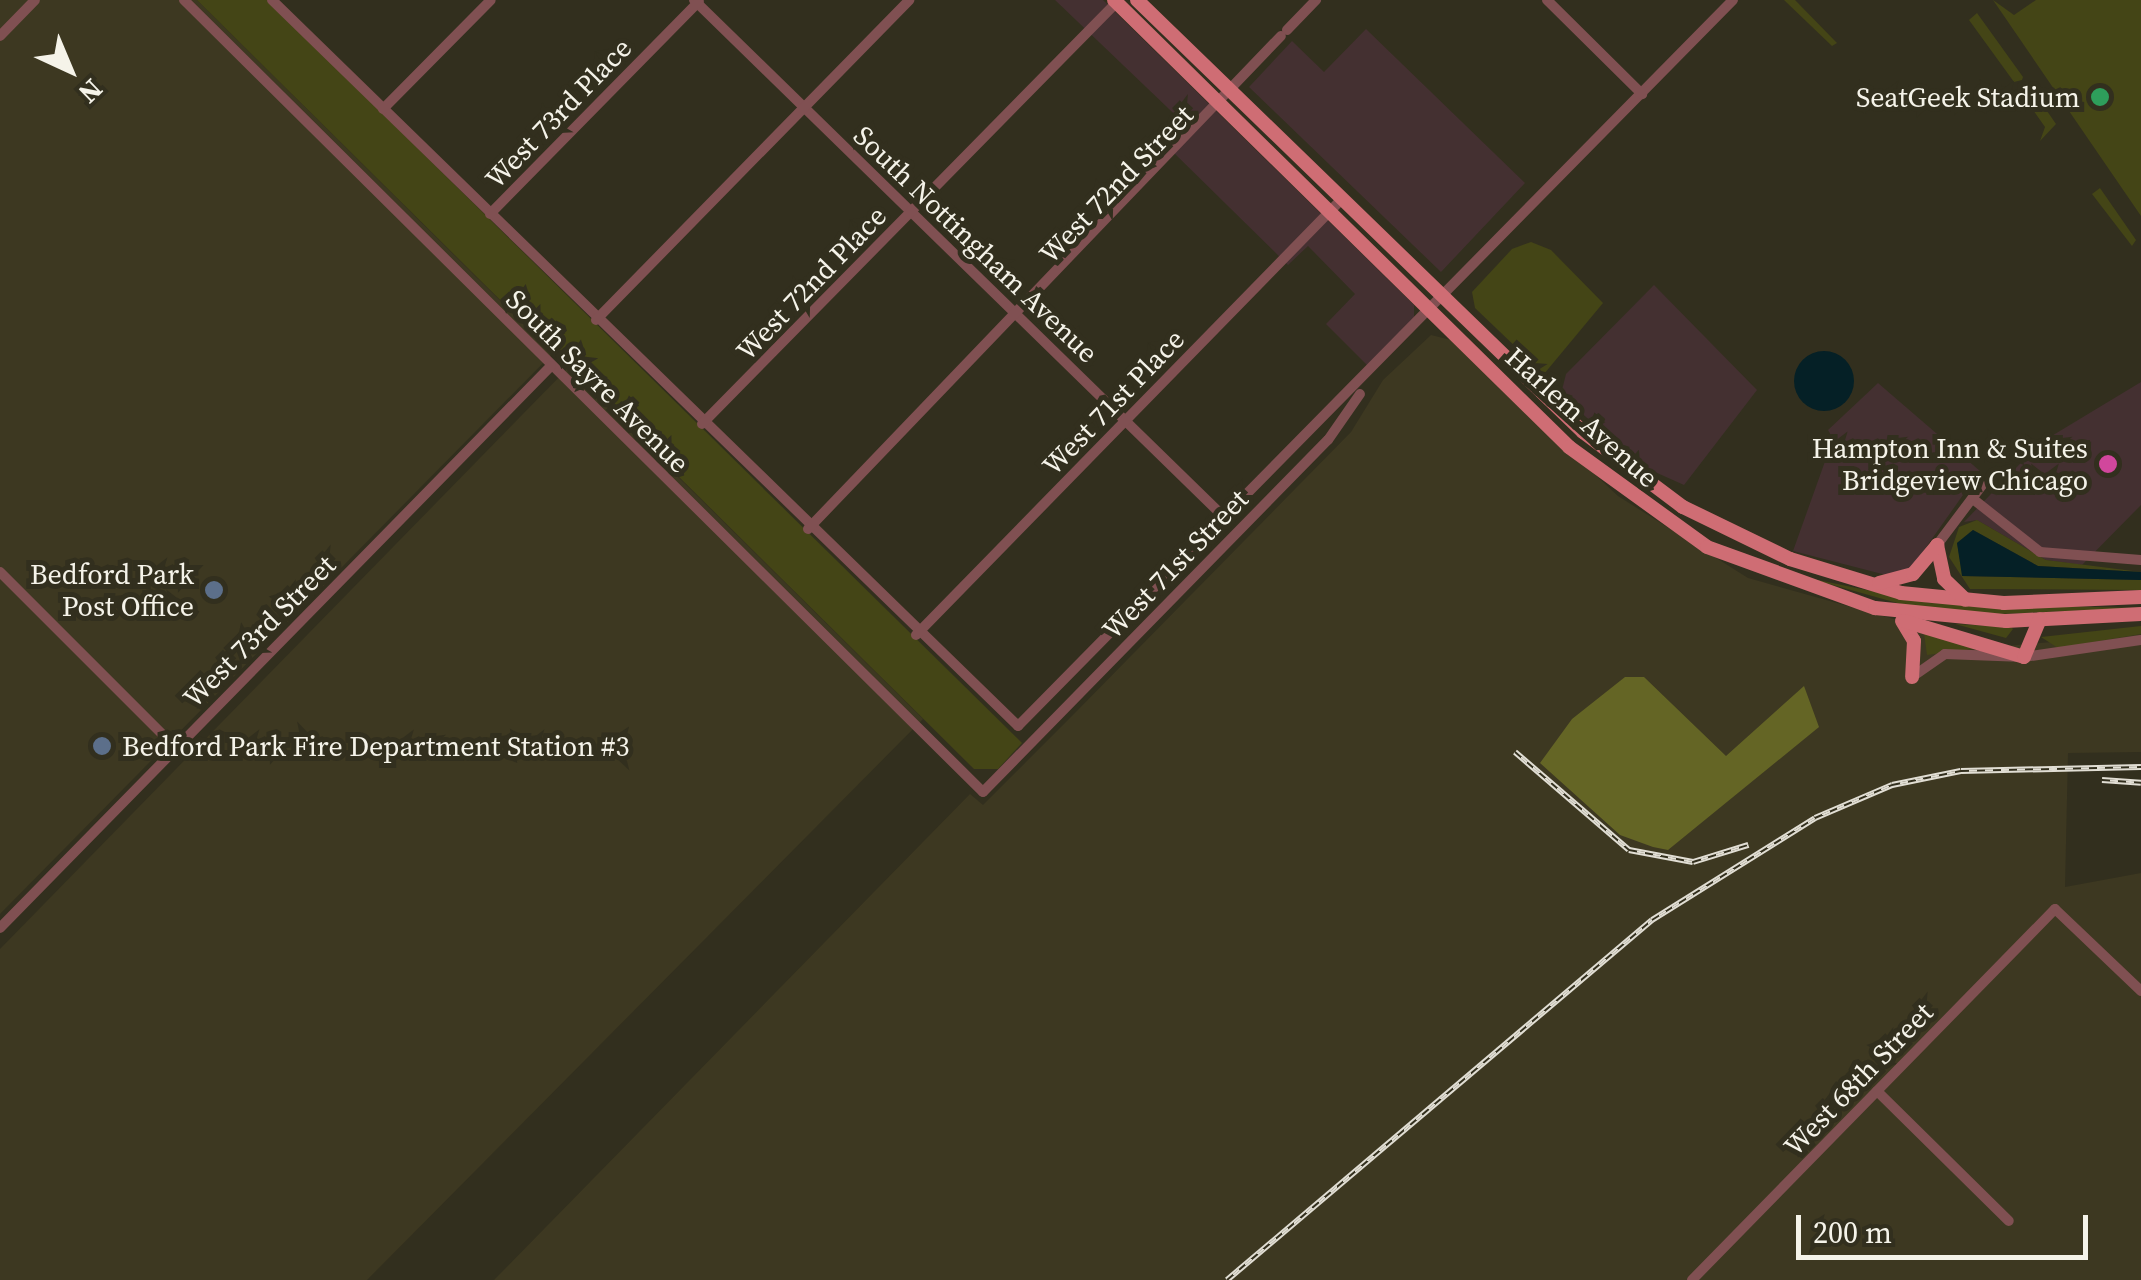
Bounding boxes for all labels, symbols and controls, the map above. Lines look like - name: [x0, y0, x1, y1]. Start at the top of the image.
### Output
- north arrow: [20, 20, 120, 120]
- street label: West 73rd Place: [478, 31, 638, 195]
- text: N: [70, 71, 111, 112]
- place label: SeatGeek Stadium: [1856, 80, 2080, 114]
- marker: SeatGeek Stadium: [2089, 86, 2111, 108]
- street label: West 72nd Street: [1032, 98, 1200, 270]
- street label: South Nottingham Avenue: [847, 119, 1105, 369]
- street label: West 72nd Place: [729, 199, 893, 367]
- street label: South Sayre Avenue: [499, 282, 697, 480]
- street label: West 71st Place: [1035, 322, 1191, 482]
- street label: Harlem Avenue: [1499, 340, 1665, 494]
- place label: Hampton Inn & Suites Bridgeview Chicago: [1812, 431, 2088, 497]
- marker: Hampton Inn & Suites Bridgeview Chicago: [2097, 453, 2119, 475]
- street label: West 71st Street: [1095, 482, 1255, 646]
- street label: West 73rd Street: [176, 548, 342, 714]
- place label: Bedford Park Post Office: [30, 557, 194, 623]
- marker: Bedford Park Post Office: [203, 579, 225, 601]
- place label: Bedford Park Fire Department Station #3: [122, 729, 629, 763]
- marker: Bedford Park Fire Department Station #3: [91, 735, 113, 757]
- street label: West 68th Street: [1777, 995, 1939, 1163]
- scale bar: [1801, 1195, 2094, 1257]
- text: 200 m: [1813, 1212, 1892, 1253]

